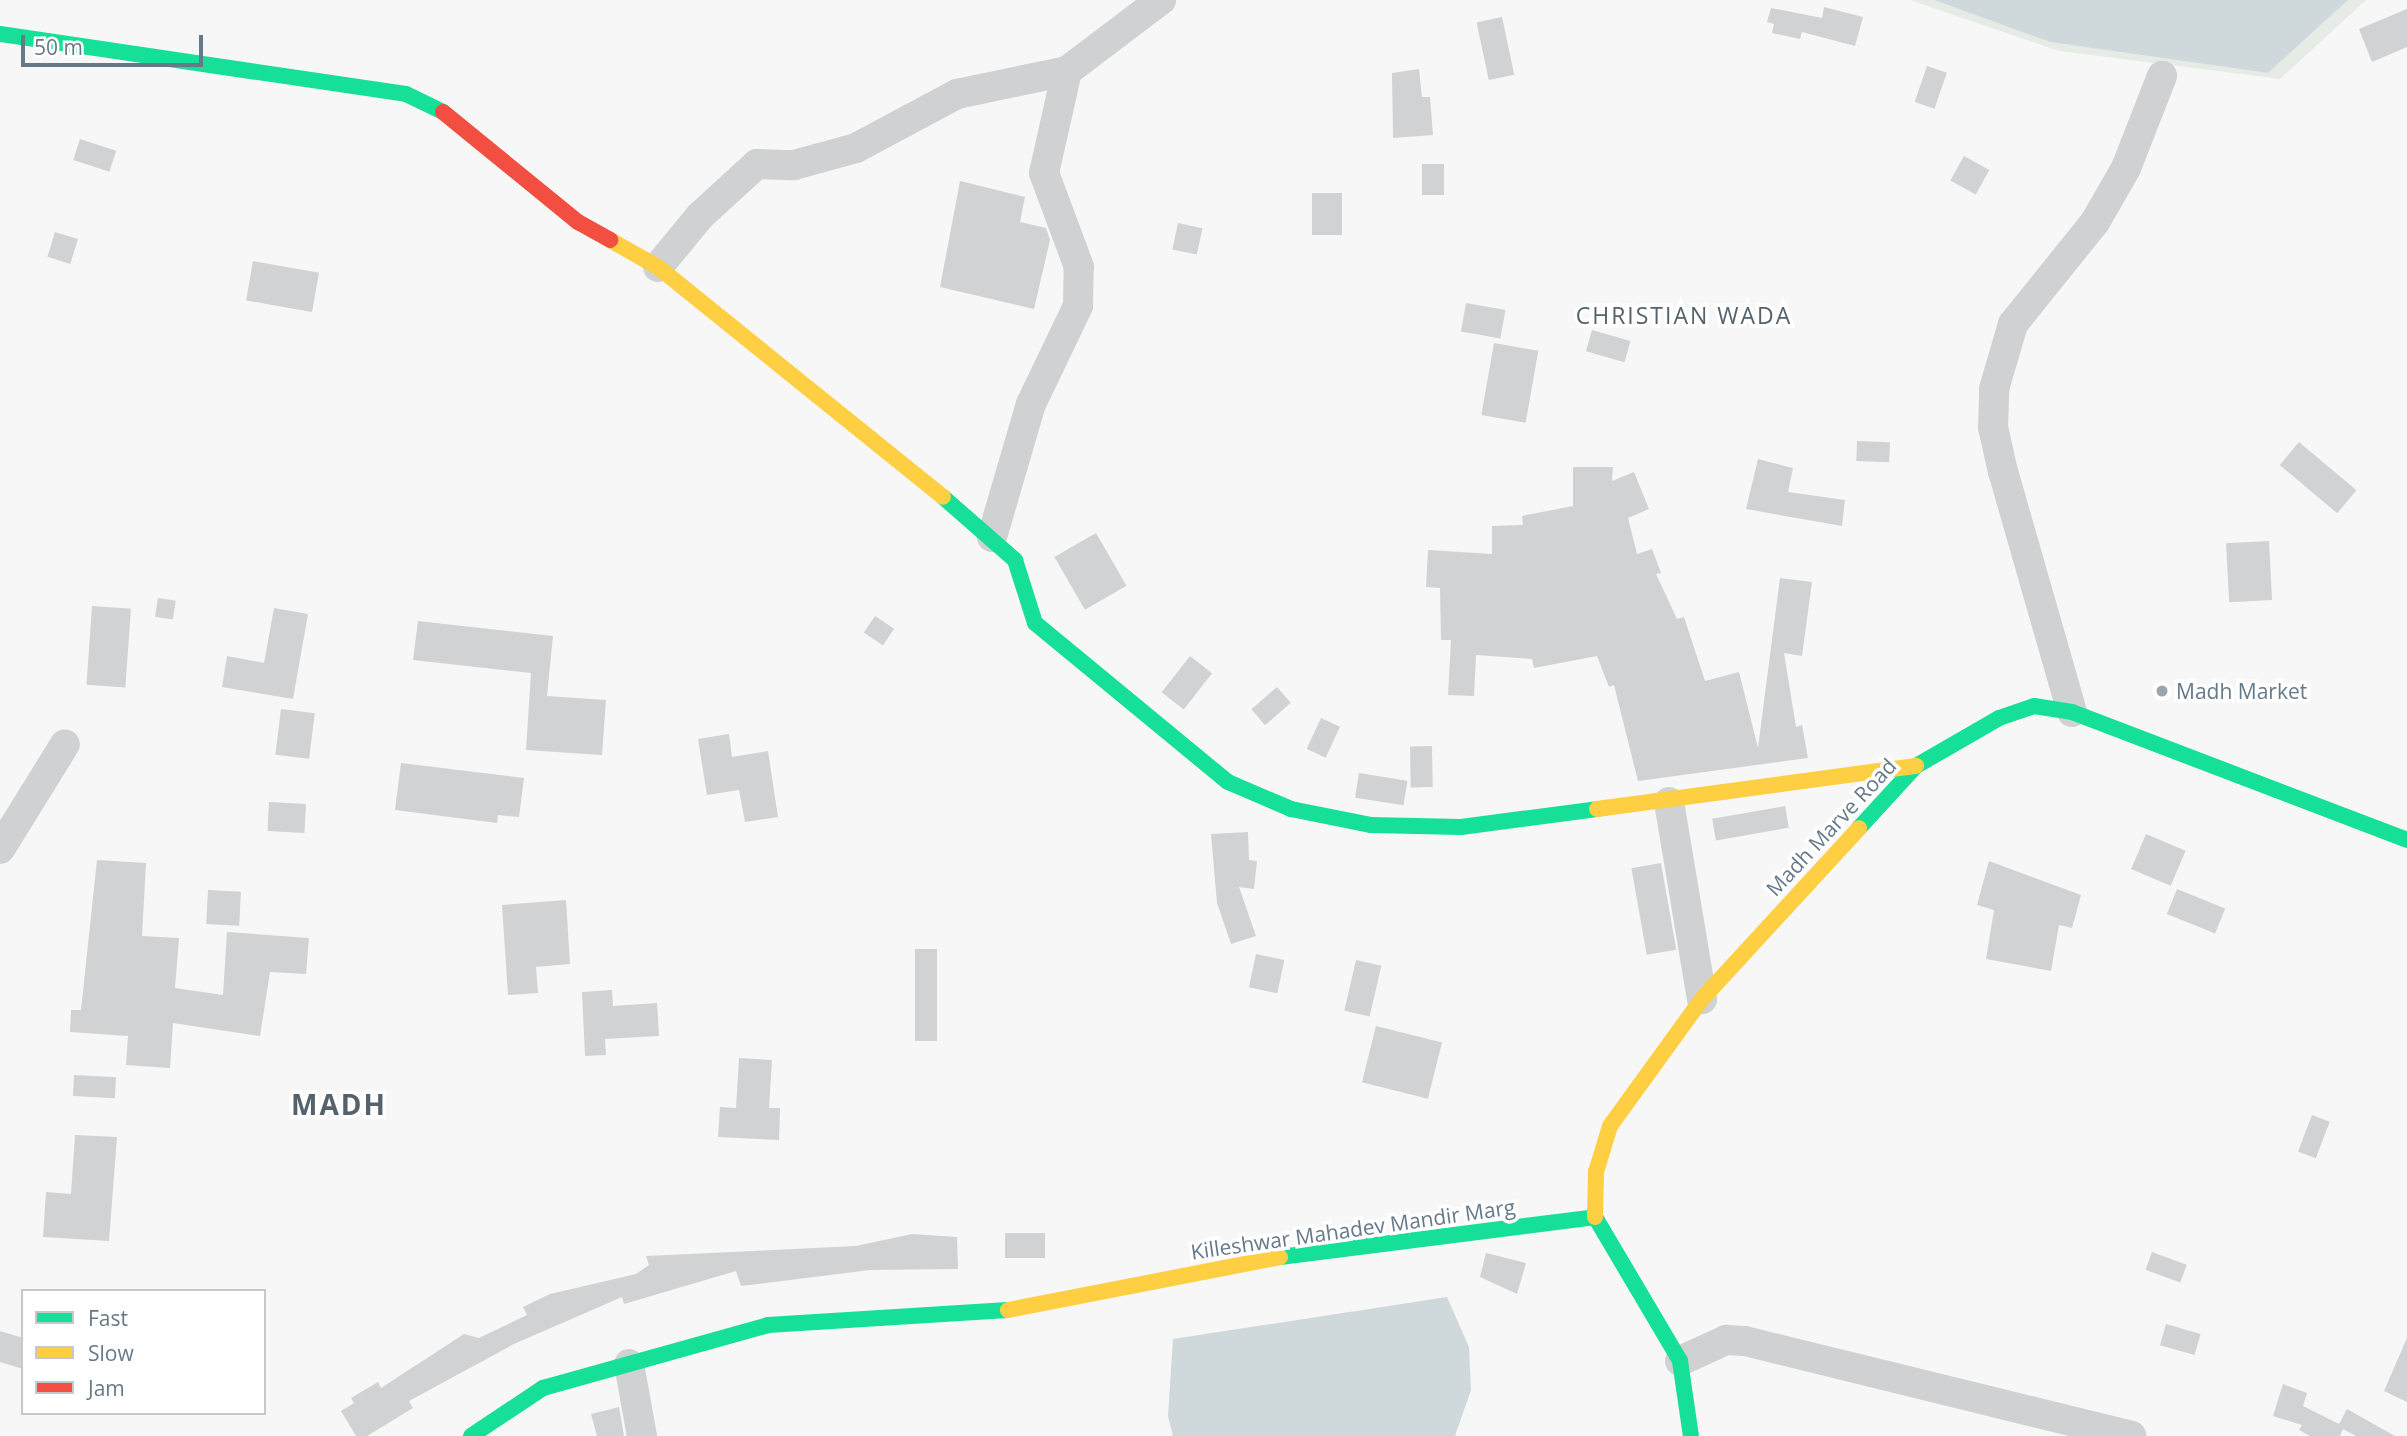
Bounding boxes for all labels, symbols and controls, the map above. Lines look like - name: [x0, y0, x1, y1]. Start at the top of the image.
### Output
- scale bar: [24, 21, 206, 65]
- text: 50 m: [34, 33, 83, 61]
- district label: CHRISTIAN WADA: [1577, 301, 1791, 329]
- place label: Madh Market: [2176, 678, 2307, 704]
- marker: Madh Market: [2154, 683, 2170, 699]
- street label: Madh Marve Road: [1761, 753, 1901, 901]
- district label: MADH: [292, 1087, 386, 1121]
- street label: Killeshwar Mahadev Mandir Marg: [1189, 1194, 1517, 1264]
- legend: [21, 1289, 266, 1415]
- text: Fast: [88, 1304, 128, 1332]
- text: Slow: [88, 1339, 134, 1367]
- text: Jam: [88, 1374, 125, 1402]

